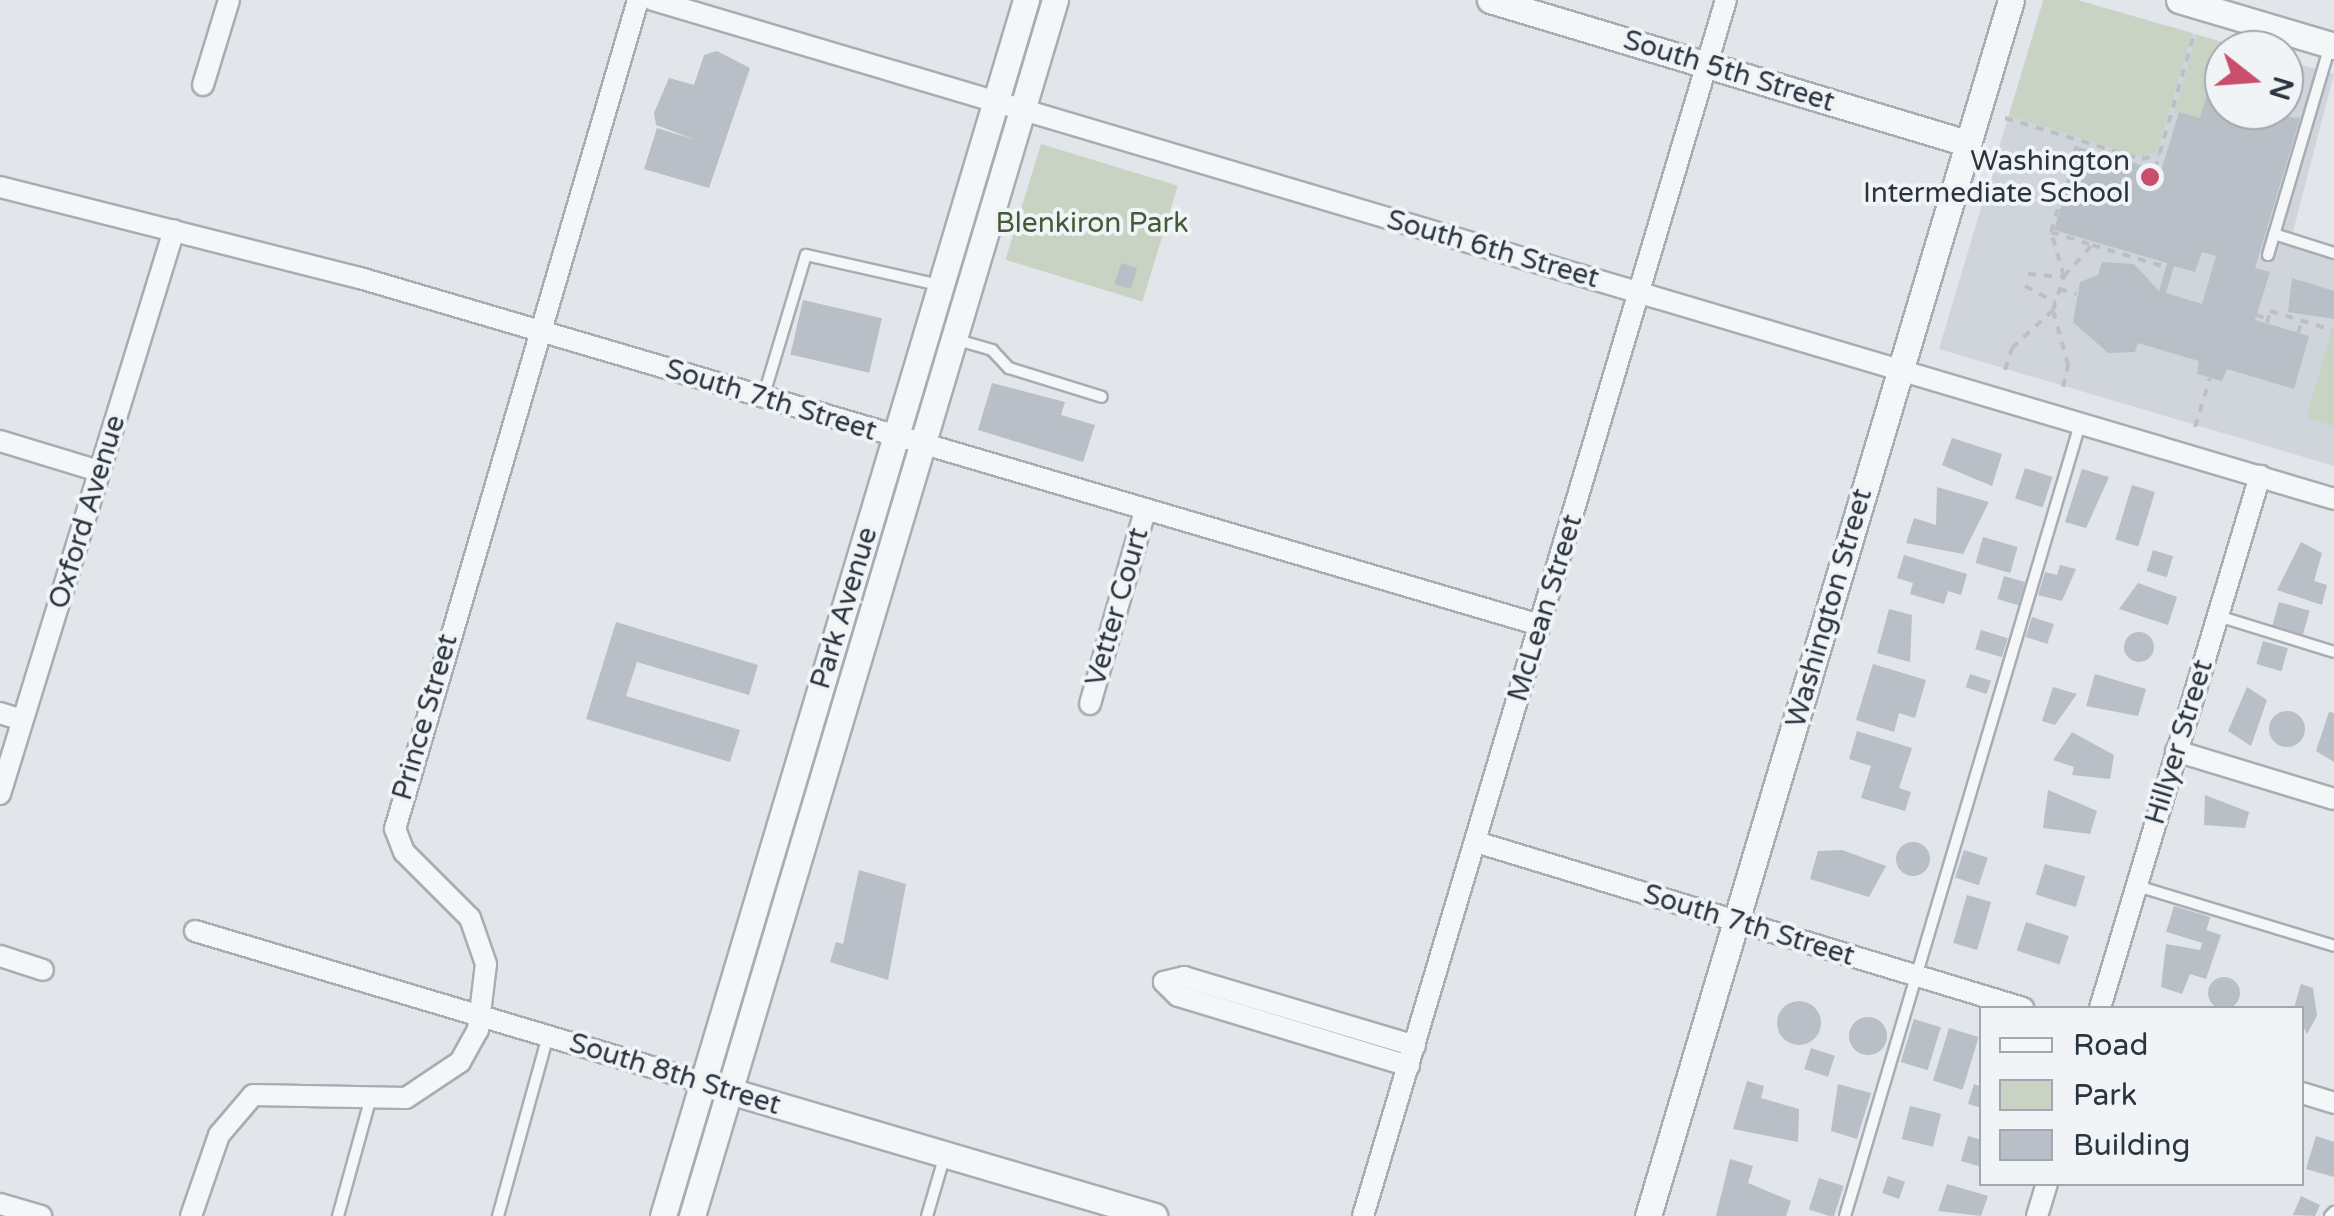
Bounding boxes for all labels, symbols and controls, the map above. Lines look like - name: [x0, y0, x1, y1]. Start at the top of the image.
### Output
- street label: South 5th Street: [1619, 23, 1839, 119]
- north arrow: [2204, 30, 2304, 130]
- text: N: [2261, 72, 2300, 104]
- place label: Washington Intermediate School: [1863, 144, 2130, 210]
- marker: Washington Intermediate School: [2139, 166, 2161, 188]
- street label: South 6th Street: [1383, 203, 1603, 295]
- park label: Blenkiron Park: [996, 206, 1188, 240]
- street label: South 7th Street: [661, 352, 881, 448]
- street label: Oxford Avenue: [42, 411, 132, 613]
- street label: Washington Street: [1779, 485, 1879, 731]
- street label: McLean Street: [1501, 510, 1589, 706]
- street label: Park Avenue: [803, 523, 885, 693]
- street label: Vetter Court: [1078, 524, 1156, 690]
- street label: Prince Street: [385, 630, 465, 804]
- street label: Hillyer Street: [2138, 656, 2220, 828]
- street label: South 7th Street: [1639, 877, 1859, 973]
- legend: [1979, 1006, 2304, 1186]
- street label: South 8th Street: [565, 1026, 785, 1122]
- text: Road: [2073, 1027, 2148, 1064]
- text: Park: [2073, 1077, 2137, 1114]
- text: Building: [2073, 1127, 2190, 1164]

